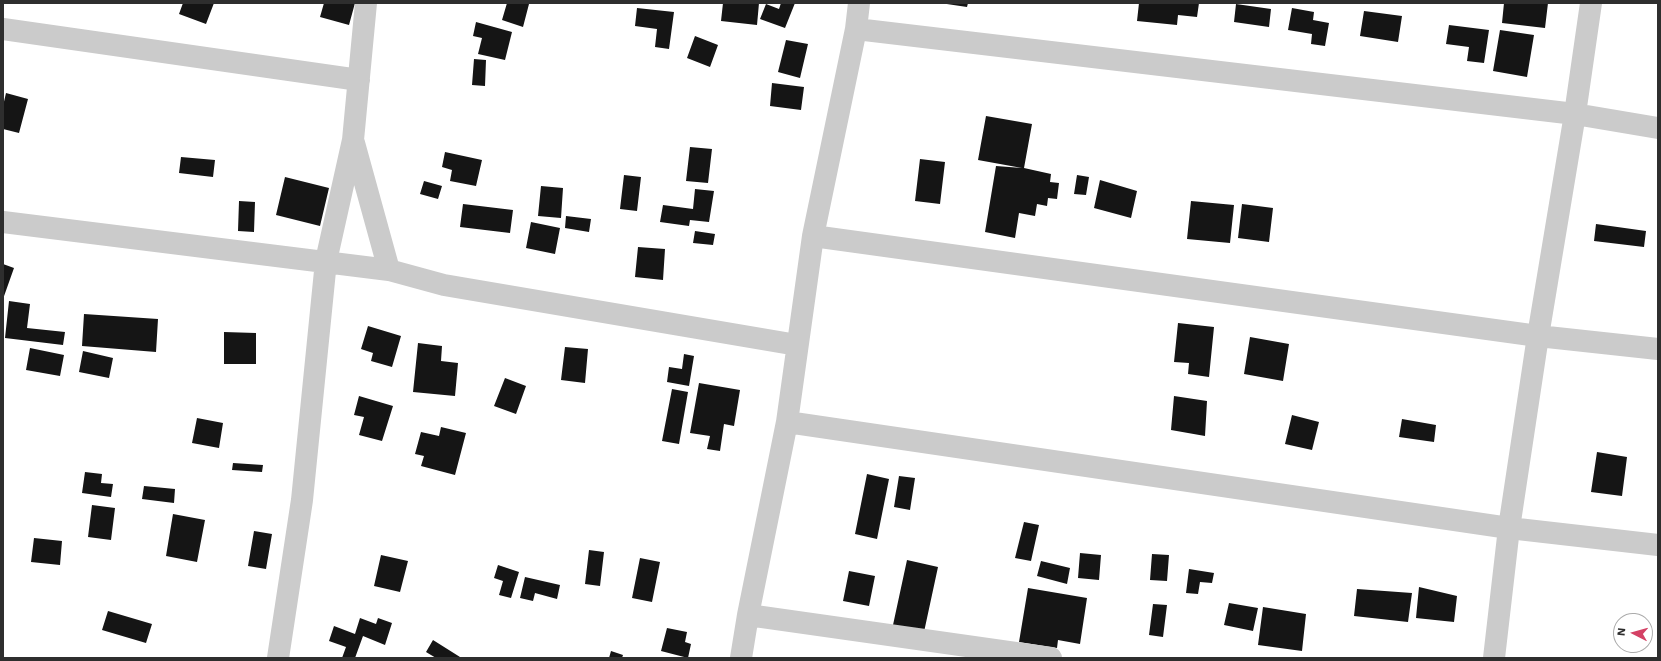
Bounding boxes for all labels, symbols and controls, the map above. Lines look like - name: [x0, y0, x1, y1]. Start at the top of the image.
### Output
- north arrow: [1613, 613, 1653, 653]
- text: N: [1615, 627, 1628, 637]

